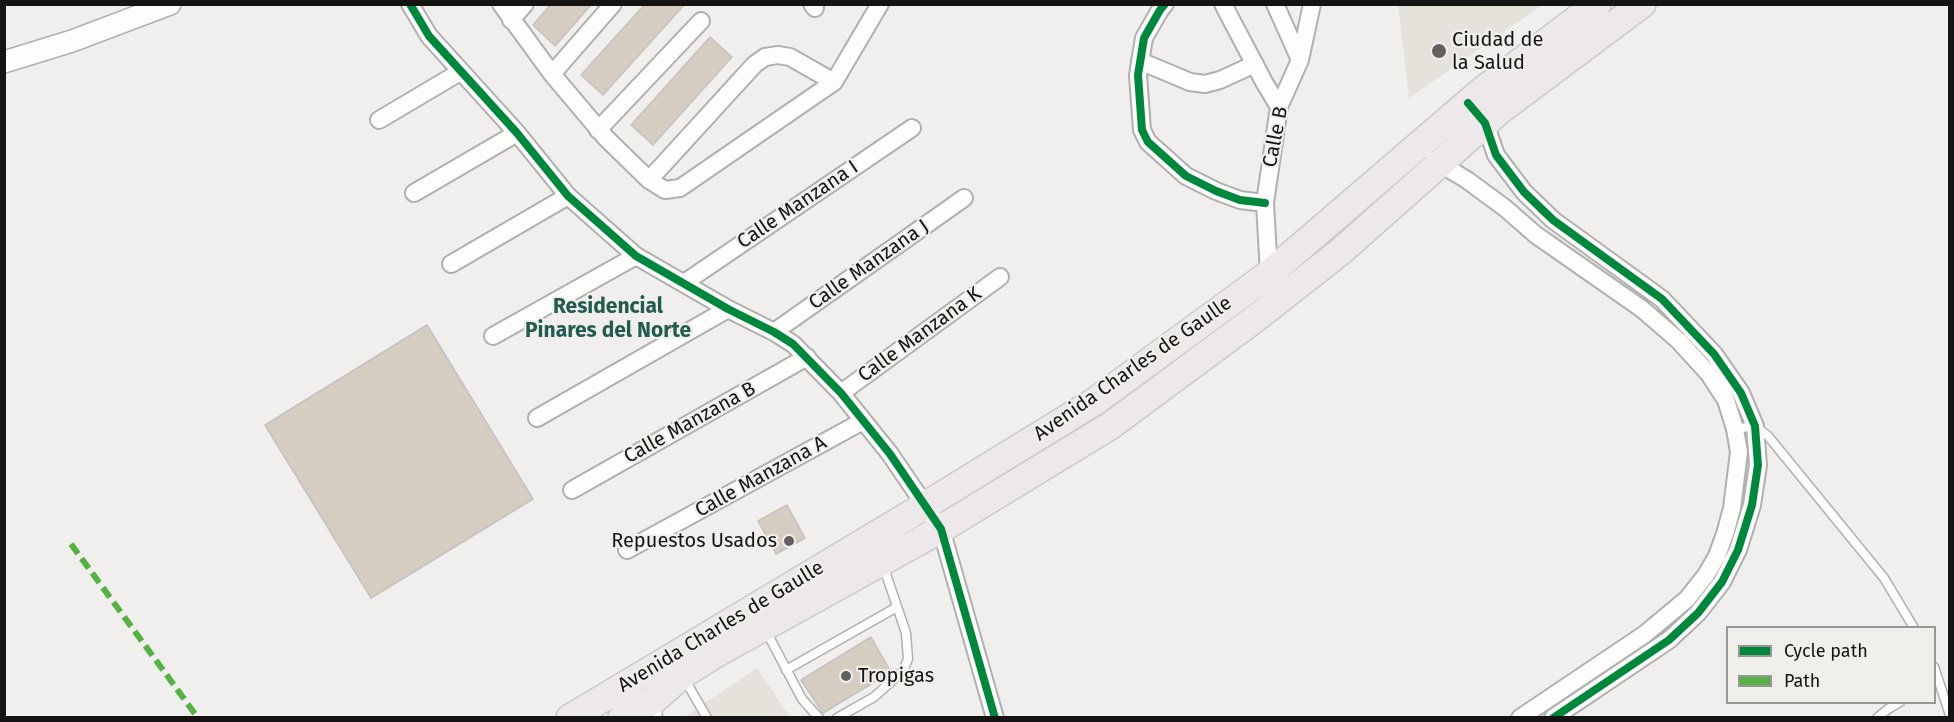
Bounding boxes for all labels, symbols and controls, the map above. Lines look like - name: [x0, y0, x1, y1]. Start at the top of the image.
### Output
- place label: Ciudad de la Salud: [1452, 28, 1543, 75]
- marker: Ciudad de la Salud: [1430, 42, 1448, 60]
- street label: Calle B: [1258, 104, 1294, 170]
- street label: Calle Manzana I: [733, 156, 863, 254]
- street label: Calle Manzana J: [804, 215, 934, 315]
- street label: Calle Manzana K: [854, 282, 986, 388]
- street label: Avenida Charles de Gaulle: [1029, 291, 1237, 447]
- district label: Residencial Pinares del Norte: [525, 294, 691, 344]
- street label: Calle Manzana B: [620, 377, 760, 469]
- street label: Calle Manzana A: [691, 431, 831, 523]
- place label: Repuestos Usados: [611, 529, 777, 553]
- marker: Repuestos Usados: [782, 534, 796, 548]
- street label: Avenida Charles de Gaulle: [614, 556, 828, 698]
- legend: [1726, 626, 1936, 704]
- text: Cycle path: [1784, 640, 1868, 662]
- place label: Tropigas: [858, 664, 934, 688]
- marker: Tropigas: [839, 669, 853, 683]
- text: Path: [1784, 670, 1820, 692]

